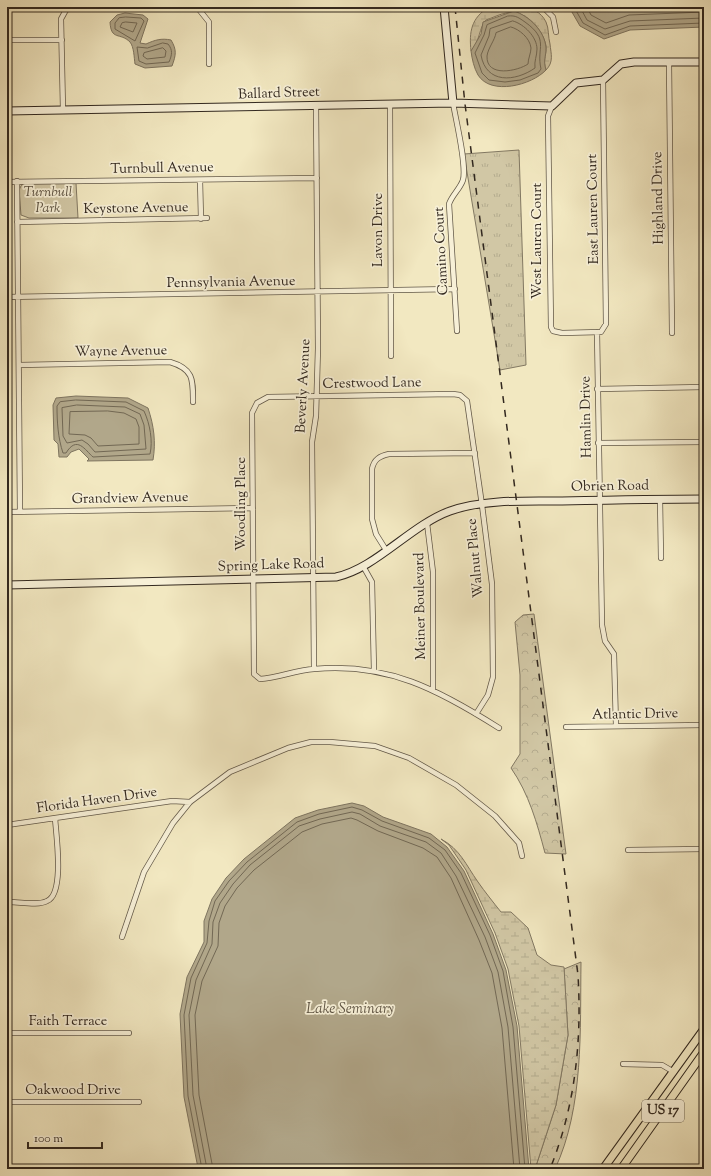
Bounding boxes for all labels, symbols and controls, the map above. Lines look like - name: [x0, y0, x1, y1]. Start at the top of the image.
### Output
- street label: Ballard Street: [238, 83, 320, 105]
- street label: Highland Drive: [648, 151, 670, 245]
- street label: East Lauren Court: [583, 153, 605, 264]
- street label: Turnbull Avenue: [110, 158, 214, 180]
- park label: Turnbull Park: [23, 183, 73, 219]
- street label: West Lauren Court: [528, 183, 548, 299]
- street label: Lavon Drive: [369, 193, 389, 267]
- street label: Keystone Avenue: [83, 198, 189, 220]
- street label: Camino Court: [430, 206, 454, 296]
- street label: Pennsylvania Avenue: [166, 272, 296, 294]
- street label: Beverly Avenue: [292, 338, 316, 434]
- street label: Wayne Avenue: [75, 341, 167, 363]
- street label: Crestwood Lane: [322, 373, 422, 395]
- street label: Hamlin Drive: [576, 376, 598, 458]
- street label: Woodling Place: [232, 457, 252, 551]
- street label: Obrien Road: [571, 476, 649, 498]
- street label: Grandview Avenue: [71, 488, 189, 510]
- street label: Walnut Place: [463, 517, 489, 599]
- street label: Meiner Boulevard: [410, 552, 432, 660]
- street label: Spring Lake Road: [217, 554, 325, 578]
- street label: Atlantic Drive: [592, 704, 678, 726]
- street label: Florida Haven Drive: [35, 783, 159, 819]
- water label: Lake Seminary: [306, 999, 394, 1020]
- street label: Faith Terrace: [29, 1012, 107, 1032]
- street label: Oakwood Drive: [25, 1081, 121, 1101]
- road number: US 17: [642, 1100, 684, 1122]
- scale bar: [28, 1124, 102, 1150]
- text: 100 m: [34, 1130, 63, 1148]

